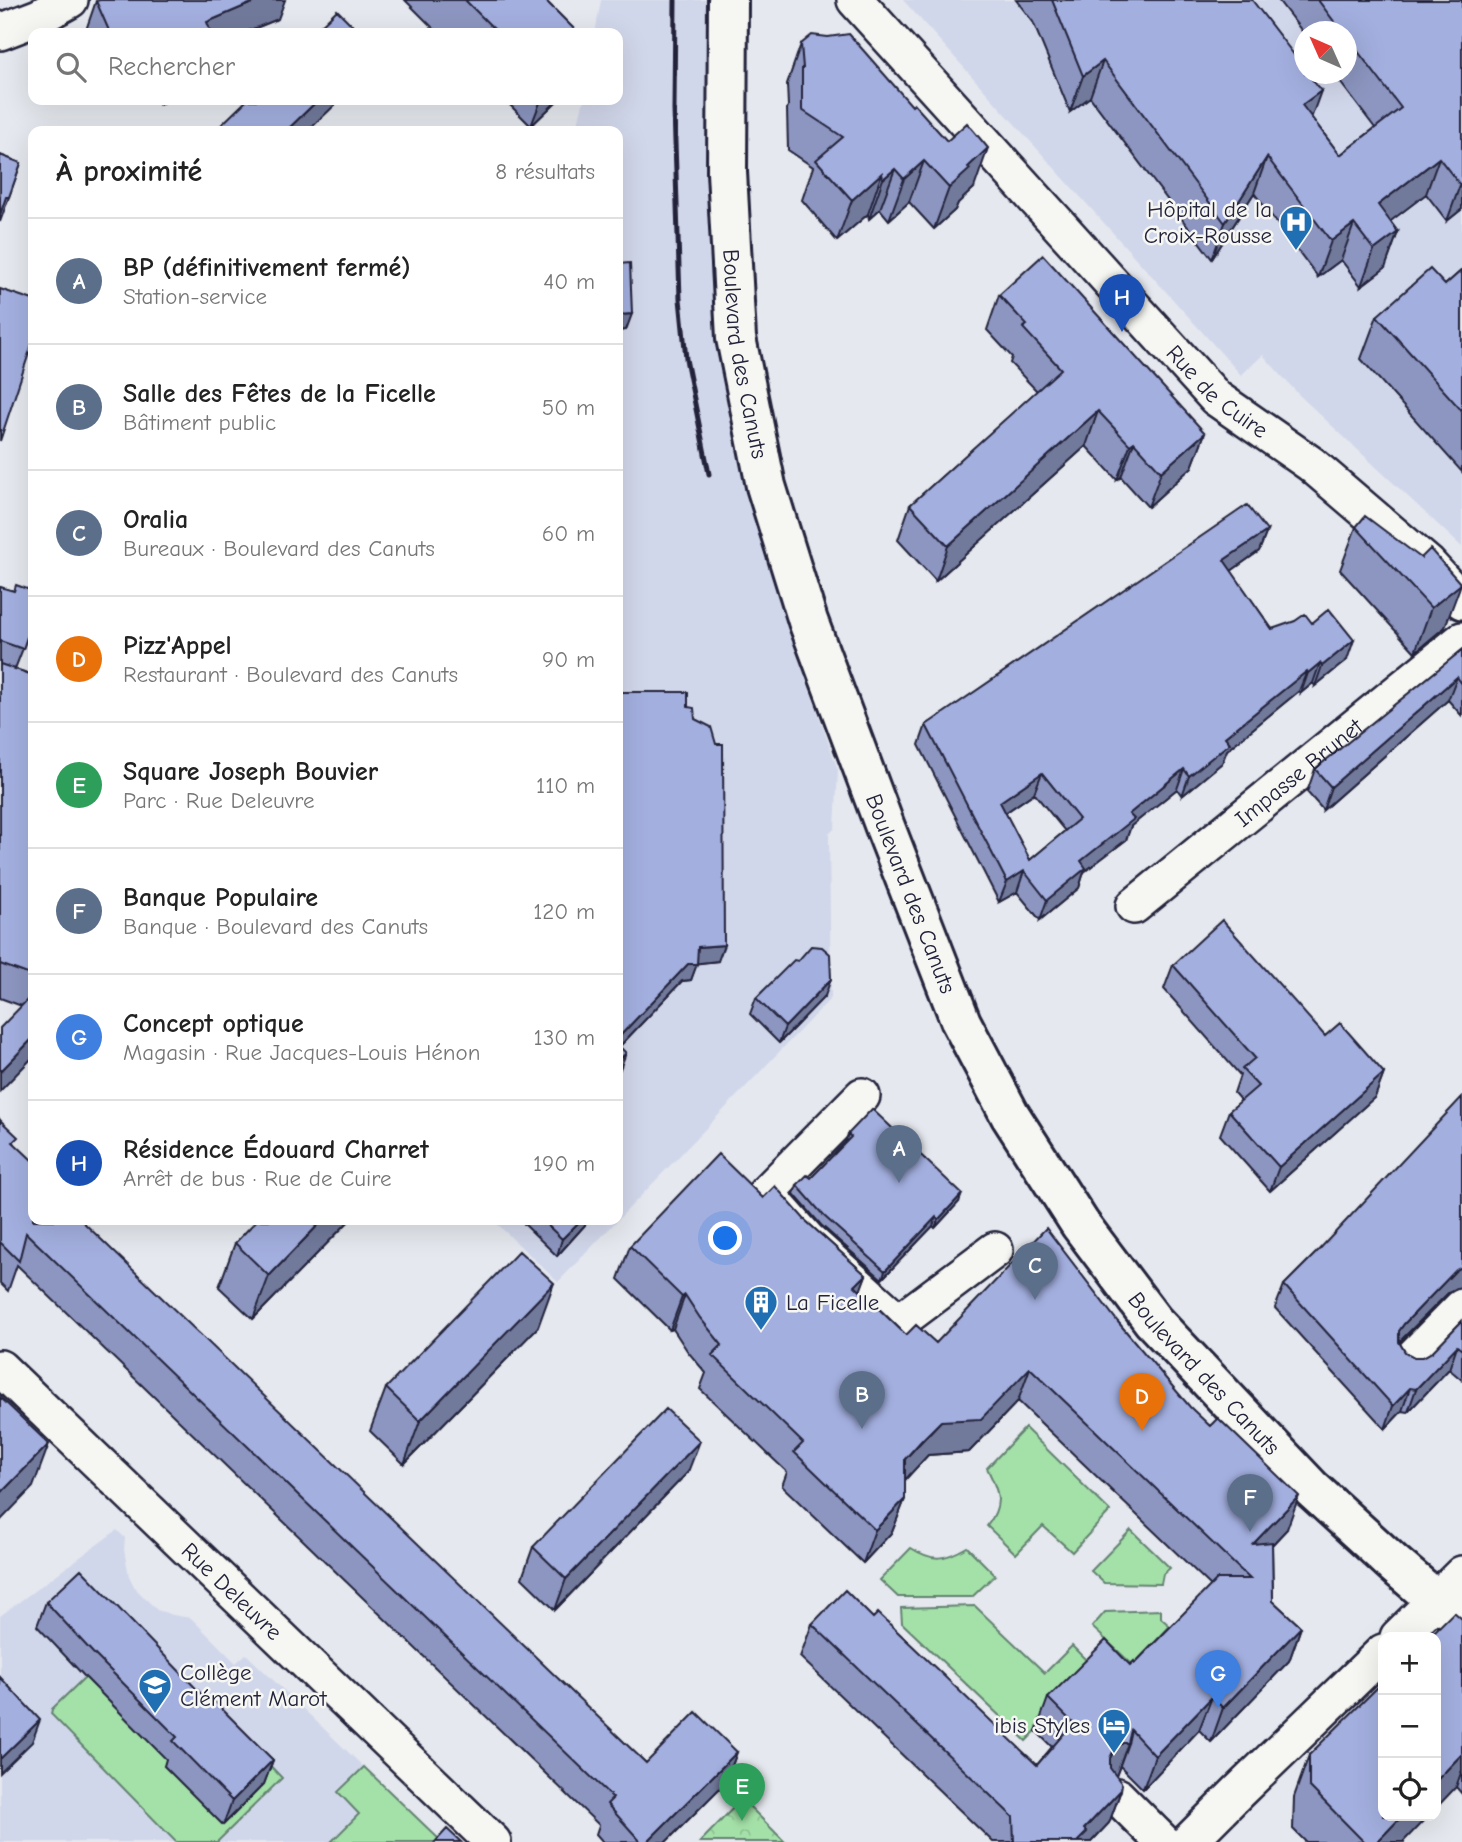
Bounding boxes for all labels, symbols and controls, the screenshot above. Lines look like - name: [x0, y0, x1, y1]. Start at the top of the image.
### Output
- north arrow: [1294, 21, 1357, 84]
- search box: [28, 28, 623, 105]
- icon: search: [52, 48, 90, 86]
- text: Rechercher: [108, 52, 235, 82]
- text: À proximité: [56, 154, 202, 189]
- text: 8 résultats: [495, 158, 595, 185]
- place label: Hôpital de la Croix-Rousse: [1144, 196, 1272, 249]
- hospital icon: Hôpital de la Croix-Rousse: [1277, 203, 1315, 252]
- street label: Boulevard des Canuts: [718, 248, 774, 461]
- text: BP (définitivement fermé): [123, 253, 411, 283]
- text: A: [73, 268, 85, 295]
- text: 40 m: [543, 268, 595, 295]
- pin: H: [1099, 274, 1145, 332]
- text: Station-service: [123, 283, 267, 310]
- street label: Rue de Cuire: [1161, 339, 1273, 444]
- text: Salle des Fêtes de la Ficelle: [123, 379, 436, 409]
- text: B: [72, 394, 86, 421]
- text: 50 m: [542, 394, 595, 421]
- text: Bâtiment public: [123, 409, 276, 436]
- text: Oralia: [123, 505, 188, 535]
- text: C: [72, 520, 86, 547]
- text: 60 m: [542, 520, 595, 547]
- text: Bureaux · Boulevard des Canuts: [123, 535, 435, 562]
- text: Pizz'Appel: [123, 631, 232, 661]
- text: D: [72, 646, 86, 673]
- text: 90 m: [542, 646, 595, 673]
- text: Restaurant · Boulevard des Canuts: [123, 661, 458, 688]
- street label: Impasse Brunet: [1229, 712, 1369, 832]
- text: Square Joseph Bouvier: [123, 757, 378, 787]
- text: E: [72, 772, 86, 799]
- text: 110 m: [536, 772, 595, 799]
- text: Parc · Rue Deleuvre: [123, 787, 315, 814]
- street label: Boulevard des Canuts: [860, 790, 962, 997]
- text: Banque Populaire: [123, 883, 318, 913]
- text: F: [72, 898, 86, 925]
- text: 120 m: [533, 898, 595, 925]
- text: Banque · Boulevard des Canuts: [123, 913, 428, 940]
- text: Concept optique: [123, 1009, 304, 1039]
- text: G: [71, 1024, 87, 1051]
- text: 130 m: [534, 1024, 595, 1051]
- text: Magasin · Rue Jacques-Louis Hénon: [123, 1039, 480, 1066]
- pin: A: [876, 1125, 922, 1183]
- text: Résidence Édouard Charret: [123, 1135, 429, 1165]
- text: H: [71, 1150, 87, 1177]
- text: 190 m: [533, 1150, 595, 1177]
- text: Arrêt de bus · Rue de Cuire: [123, 1165, 392, 1192]
- your location: [708, 1221, 742, 1255]
- pin: C: [1012, 1242, 1058, 1300]
- building icon: La Ficelle: [742, 1283, 780, 1332]
- street label: Boulevard des Canuts: [1122, 1287, 1286, 1460]
- place label: La Ficelle: [786, 1289, 879, 1316]
- pin: B: [839, 1371, 885, 1429]
- pin: D: [1119, 1373, 1165, 1431]
- pin: F: [1227, 1474, 1273, 1532]
- street label: Rue Deleuvre: [176, 1537, 288, 1646]
- map controls: [1378, 1632, 1441, 1821]
- button: +: [1378, 1632, 1441, 1695]
- pin: G: [1195, 1650, 1241, 1708]
- place label: Collège Clément Marot: [180, 1659, 328, 1712]
- school or university icon: Collège Clément Marot: [136, 1666, 174, 1715]
- button: −: [1378, 1695, 1441, 1758]
- hotel icon: ibis Styles: [1095, 1706, 1133, 1755]
- place label: ibis Styles: [994, 1712, 1090, 1739]
- button: locate: [1378, 1758, 1441, 1821]
- pin: E: [719, 1763, 765, 1821]

